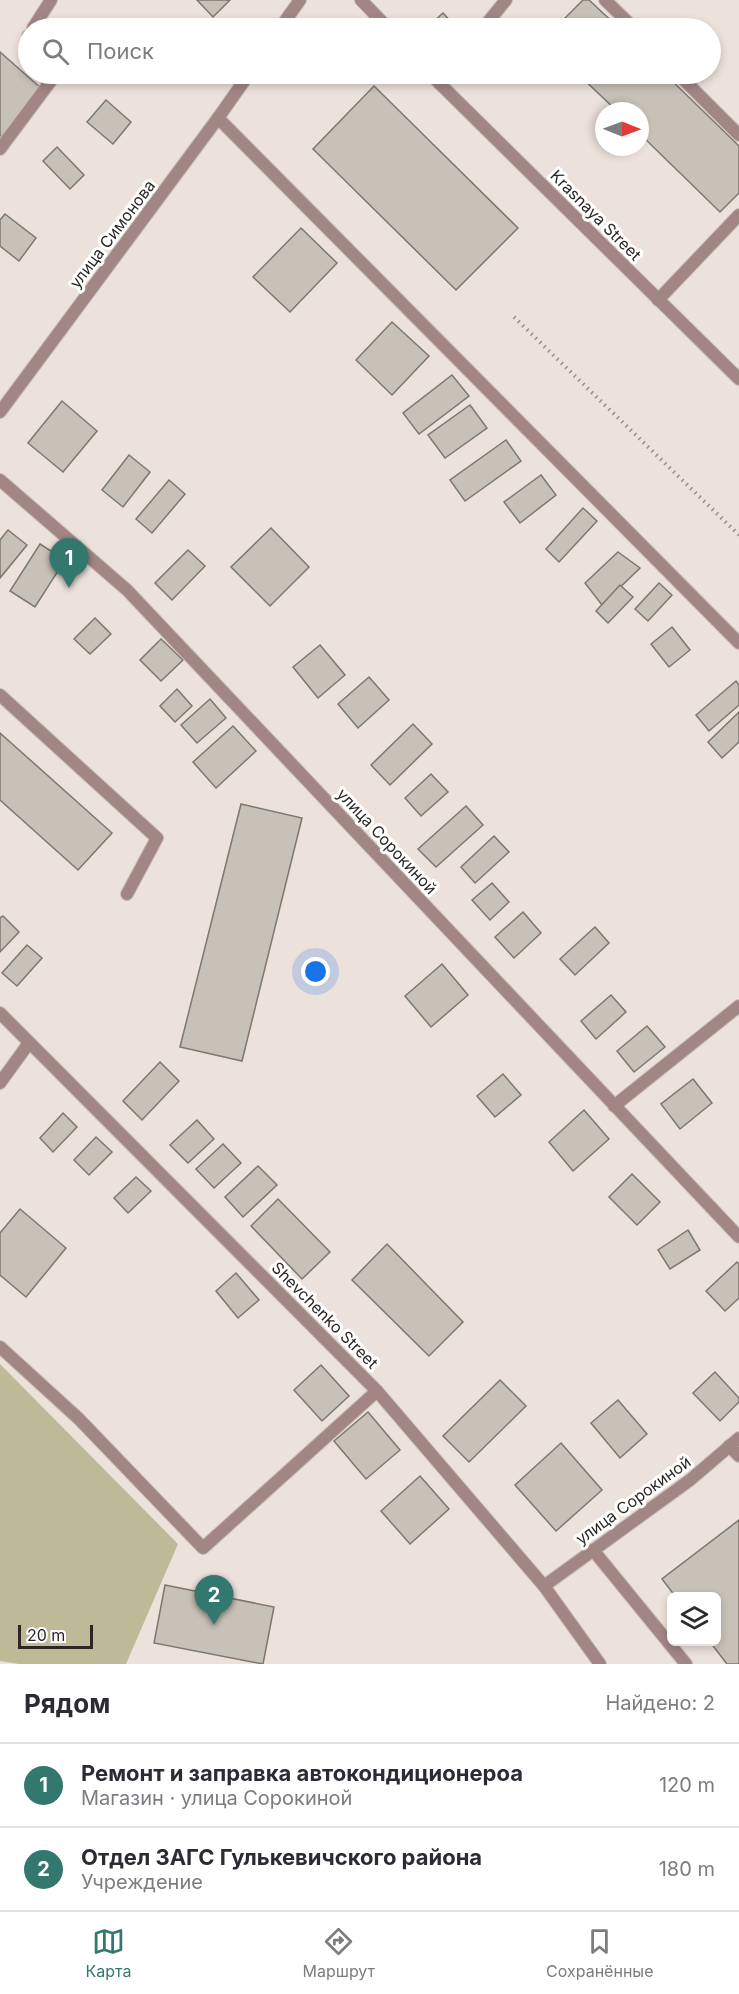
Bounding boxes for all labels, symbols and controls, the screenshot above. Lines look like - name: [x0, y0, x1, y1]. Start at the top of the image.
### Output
- search box: [18, 18, 721, 84]
- icon: search: [39, 35, 72, 68]
- text: Поиск: [87, 38, 154, 64]
- north arrow: [595, 102, 649, 156]
- street label: Krasnaya Street: [547, 166, 645, 264]
- street label: улица Симонова: [65, 176, 159, 292]
- pin: 1: [50, 538, 88, 588]
- street label: улица Сорокиной: [333, 784, 441, 898]
- your location: [301, 957, 330, 986]
- street label: Shevchenko Street: [268, 1258, 382, 1372]
- street label: улица Сорокиной: [572, 1452, 694, 1548]
- pin: 2: [194, 1576, 234, 1625]
- map controls: [667, 1592, 721, 1646]
- button: layers: [667, 1592, 721, 1646]
- scale bar: [18, 1622, 93, 1650]
- text: 20 m: [27, 1625, 65, 1645]
- text: Рядом: [24, 1688, 110, 1719]
- text: Найдено: 2: [605, 1691, 715, 1715]
- text: Ремонт и заправка автокондиционероа: [81, 1760, 523, 1786]
- text: 1: [39, 1773, 48, 1797]
- text: 120 m: [659, 1773, 715, 1797]
- text: Магазин · улица Сорокиной: [81, 1786, 352, 1810]
- text: Отдел ЗАГС Гулькевичского района: [81, 1844, 482, 1870]
- text: 2: [37, 1857, 50, 1881]
- text: 180 m: [659, 1857, 715, 1881]
- text: Учреждение: [81, 1870, 203, 1894]
- tab: Карта: [86, 1925, 131, 1981]
- tab: Маршрут: [302, 1925, 375, 1981]
- tab: Сохранённые: [546, 1925, 653, 1981]

